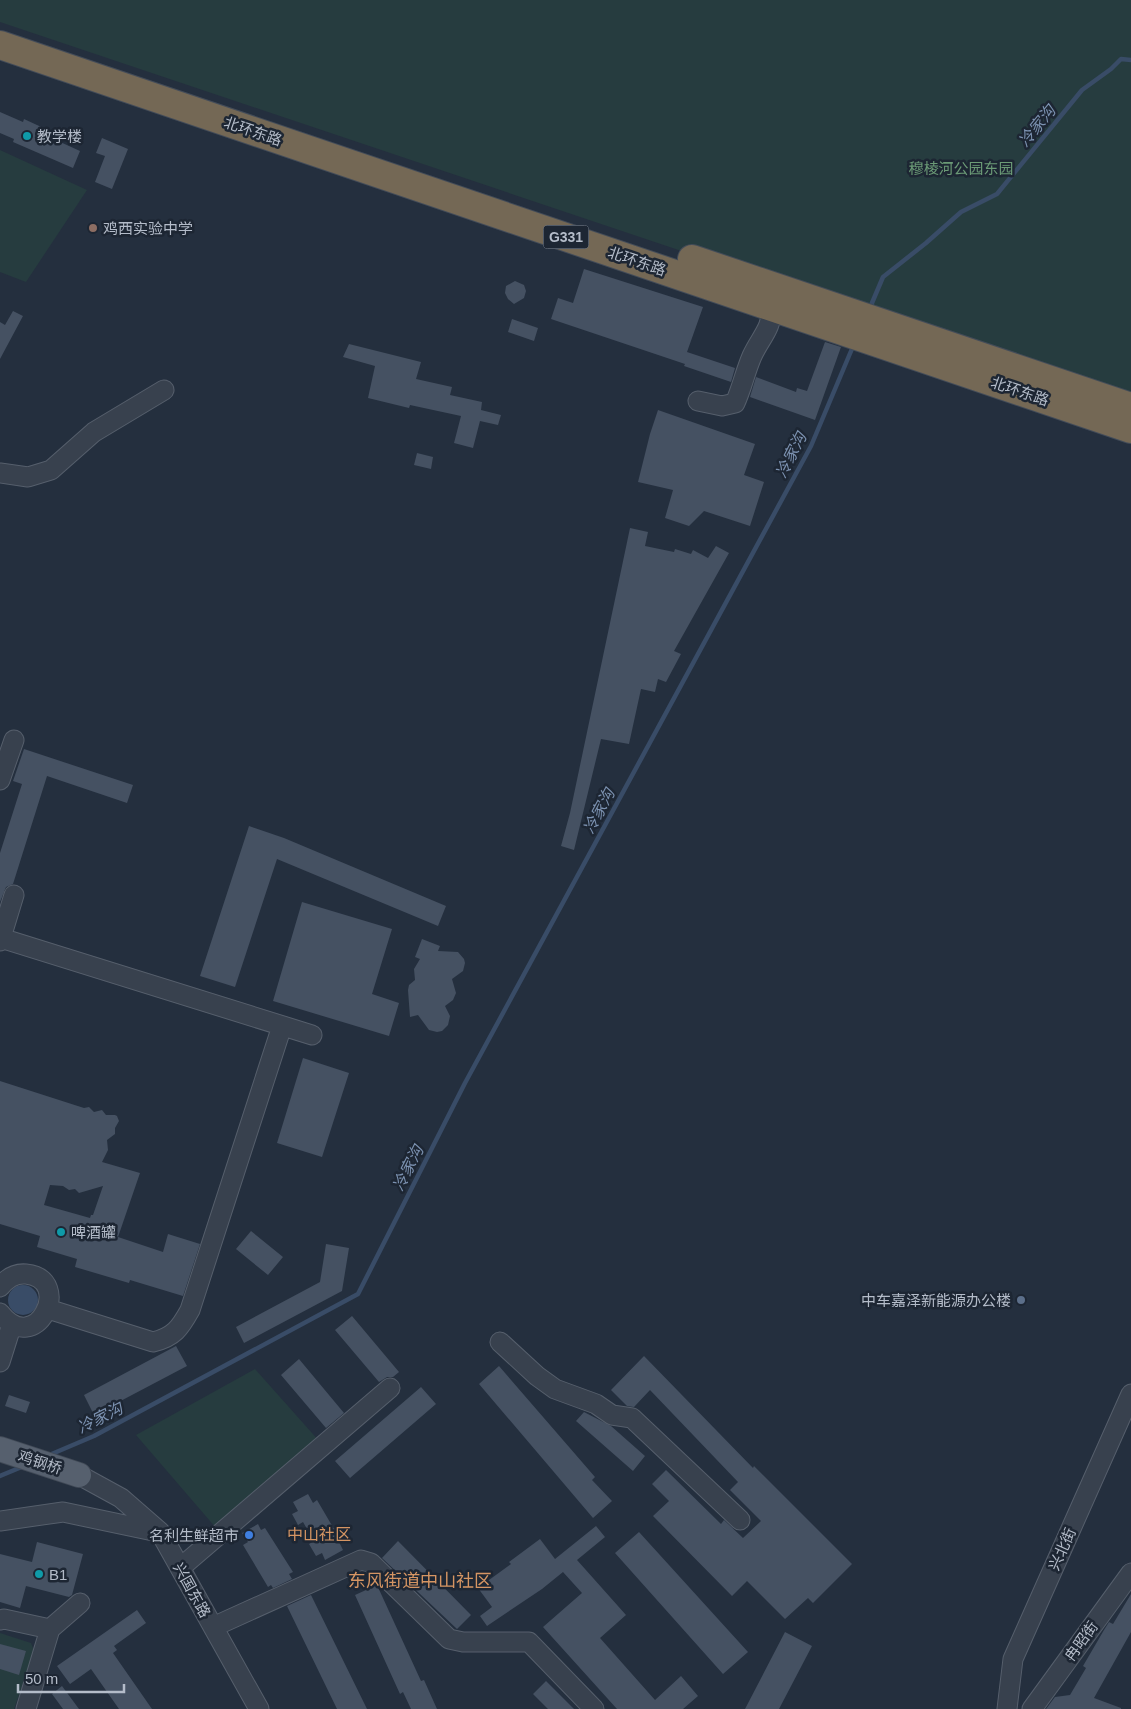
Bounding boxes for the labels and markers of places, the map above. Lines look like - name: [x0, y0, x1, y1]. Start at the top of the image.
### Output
- place label: 教学楼: [37, 128, 82, 145]
- marker: 教学楼: [21, 130, 33, 142]
- place label: 鸡西实验中学: [103, 220, 193, 237]
- marker: 鸡西实验中学: [87, 222, 99, 234]
- place label: 啤酒罐: [71, 1224, 116, 1241]
- marker: 啤酒罐: [55, 1226, 67, 1238]
- place label: 中车嘉泽新能源办公楼: [861, 1292, 1011, 1309]
- marker: 中车嘉泽新能源办公楼: [1015, 1294, 1027, 1306]
- place label: 名利生鲜超市: [149, 1527, 239, 1544]
- marker: 名利生鲜超市: [243, 1529, 255, 1541]
- place label: B1: [49, 1566, 67, 1583]
- marker: B1: [33, 1568, 45, 1580]

